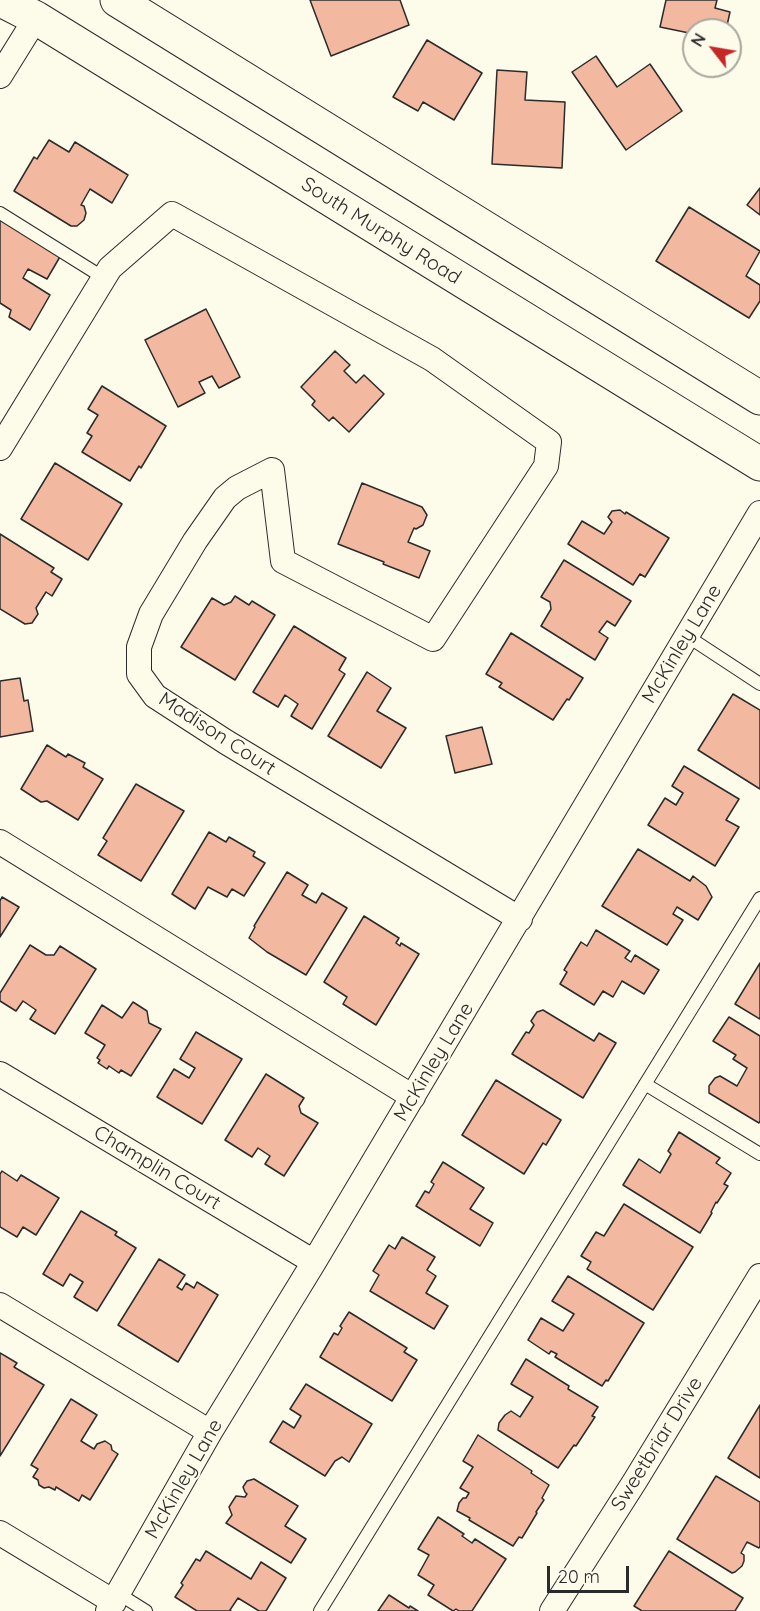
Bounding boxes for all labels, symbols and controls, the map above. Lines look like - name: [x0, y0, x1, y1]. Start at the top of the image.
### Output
- north arrow: [682, 18, 742, 78]
- text: N: [687, 30, 710, 50]
- street label: South Murphy Road: [297, 172, 465, 290]
- street label: McKinley Lane: [637, 580, 727, 708]
- street label: Madison Court: [154, 687, 280, 781]
- street label: McKinley Lane: [389, 998, 479, 1126]
- street label: Champlin Court: [89, 1121, 225, 1215]
- street label: Sweetbriar Drive: [606, 1373, 708, 1515]
- street label: McKinley Lane: [140, 1415, 228, 1543]
- scale bar: [550, 1554, 632, 1592]
- text: 20 m: [558, 1565, 600, 1588]

